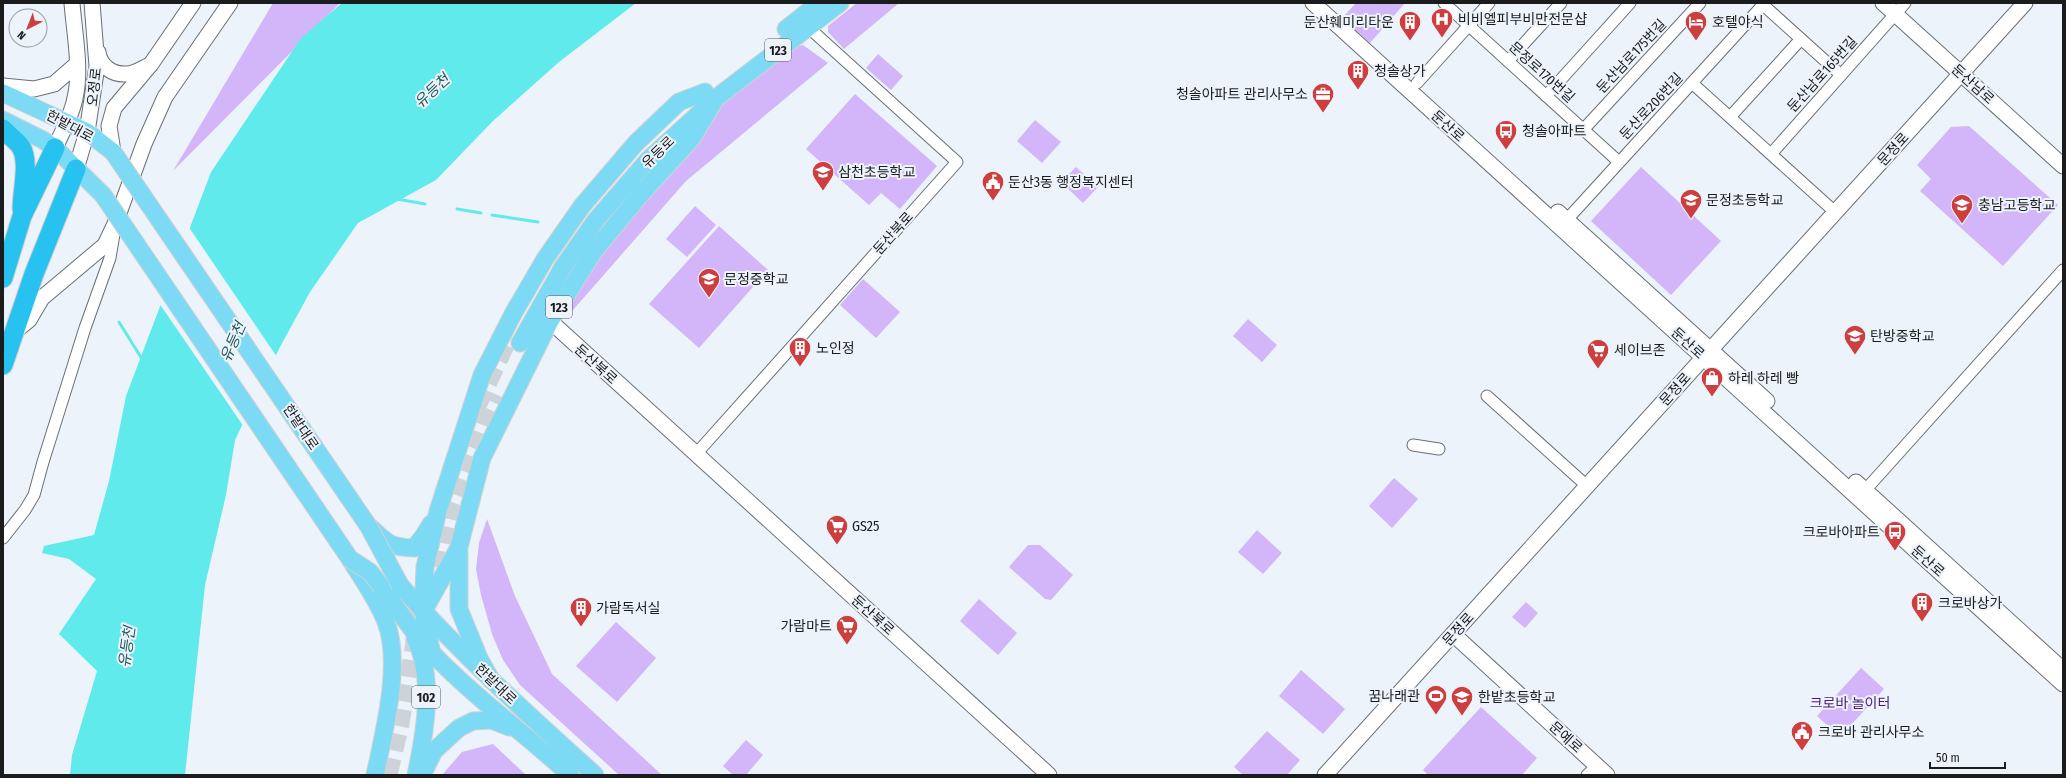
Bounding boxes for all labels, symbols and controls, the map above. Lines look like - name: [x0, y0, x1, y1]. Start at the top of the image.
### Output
- hospital icon: 비비엘피부비만전문샵: [1429, 6, 1455, 39]
- north arrow: [8, 8, 48, 48]
- building icon: 둔산훼미리타운: [1397, 9, 1423, 42]
- hotel icon: 호텔야식: [1683, 9, 1709, 42]
- place label: 비비엘피부비만전문샵: [1458, 11, 1587, 28]
- place label: 둔산훼미리타운: [1304, 14, 1394, 31]
- place label: 호텔야식: [1712, 14, 1764, 31]
- street label: 둔산남로175번길: [1593, 16, 1670, 97]
- text: N: [15, 28, 28, 42]
- street label: 둔산남로165번길: [1784, 33, 1861, 116]
- street label: 문정로170번길: [1505, 38, 1578, 106]
- road number: 123: [765, 39, 791, 61]
- building icon: 청솔상가: [1345, 58, 1371, 91]
- street label: 둔산남로: [1948, 61, 1998, 108]
- place label: 청솔상가: [1374, 63, 1426, 80]
- street label: 오정로: [84, 67, 105, 107]
- water label: 유등천: [411, 69, 455, 112]
- street label: 둔산로206번길: [1616, 70, 1687, 143]
- office icon: 청솔아파트 관리사무소: [1310, 81, 1336, 114]
- place label: 청솔아파트 관리사무소: [1176, 86, 1308, 103]
- street label: 한밭대로: [43, 107, 97, 146]
- street label: 둔산로: [1428, 107, 1468, 146]
- bus stop icon: 청솔아파트: [1493, 118, 1519, 151]
- place label: 청솔아파트: [1522, 123, 1587, 140]
- street label: 문정로: [1874, 129, 1913, 169]
- street label: 유등로: [639, 133, 678, 172]
- school or university icon: 삼천초등학교: [810, 159, 836, 192]
- place label: 삼천초등학교: [838, 164, 915, 181]
- public building icon: 둔산3동 행정복지센터: [980, 169, 1006, 202]
- place label: 둔산3동 행정복지센터: [1008, 174, 1134, 191]
- school or university icon: 문정초등학교: [1678, 187, 1704, 220]
- place label: 문정초등학교: [1706, 192, 1783, 209]
- school or university icon: 충남고등학교: [1949, 192, 1975, 225]
- place label: 충남고등학교: [1978, 197, 2055, 214]
- street label: 둔산북로: [870, 208, 917, 258]
- school or university icon: 문정중학교: [696, 266, 722, 299]
- place label: 문정중학교: [724, 271, 789, 288]
- road number: 123: [546, 296, 572, 318]
- water label: 유등천: [216, 317, 251, 365]
- school or university icon: 탄방중학교: [1842, 323, 1868, 356]
- street label: 둔산로: [1668, 324, 1708, 363]
- place label: 탄방중학교: [1870, 328, 1935, 345]
- building icon: 노인정: [787, 335, 813, 368]
- supermarket icon: 세이브존: [1585, 337, 1611, 370]
- place label: 노인정: [816, 340, 855, 357]
- street label: 둔산북로: [571, 341, 621, 388]
- place label: 세이브존: [1614, 342, 1666, 359]
- shop icon: 하레 하레 빵: [1699, 365, 1725, 398]
- street label: 문정로: [1656, 369, 1695, 409]
- place label: 하레 하레 빵: [1728, 370, 1799, 387]
- street label: 한밭대로: [279, 401, 322, 453]
- supermarket icon: GS25: [824, 513, 850, 546]
- place label: GS25: [852, 518, 879, 535]
- bus stop icon: 크로바아파트: [1882, 519, 1908, 552]
- place label: 크로바아파트: [1803, 524, 1880, 541]
- street label: 둔산로: [1908, 542, 1948, 581]
- building icon: 크로바상가: [1909, 590, 1935, 623]
- street label: 둔산북로: [848, 592, 898, 639]
- building icon: 가람독서실: [568, 595, 594, 628]
- place label: 크로바상가: [1938, 595, 2003, 612]
- place label: 가람독서실: [596, 600, 660, 617]
- street label: 문정로: [1439, 609, 1478, 649]
- supermarket icon: 가람마트: [834, 613, 860, 646]
- place label: 가람마트: [780, 618, 832, 635]
- water label: 유등천: [115, 623, 139, 669]
- street label: 한밭대로: [471, 660, 520, 708]
- sports icon: 꿈나래관: [1423, 683, 1449, 716]
- school or university icon: 한밭초등학교: [1449, 684, 1475, 717]
- road number: 102: [412, 686, 440, 708]
- place label: 꿈나래관: [1368, 688, 1420, 705]
- place label: 한밭초등학교: [1478, 689, 1555, 706]
- park label: 크로바 놀이터: [1810, 695, 1890, 712]
- street label: 문예로: [1546, 718, 1586, 757]
- public building icon: 크로바 관리사무소: [1789, 719, 1815, 752]
- place label: 크로바 관리사무소: [1818, 724, 1924, 741]
- scale bar: [1930, 744, 2005, 770]
- text: 50 m: [1936, 751, 1960, 765]

